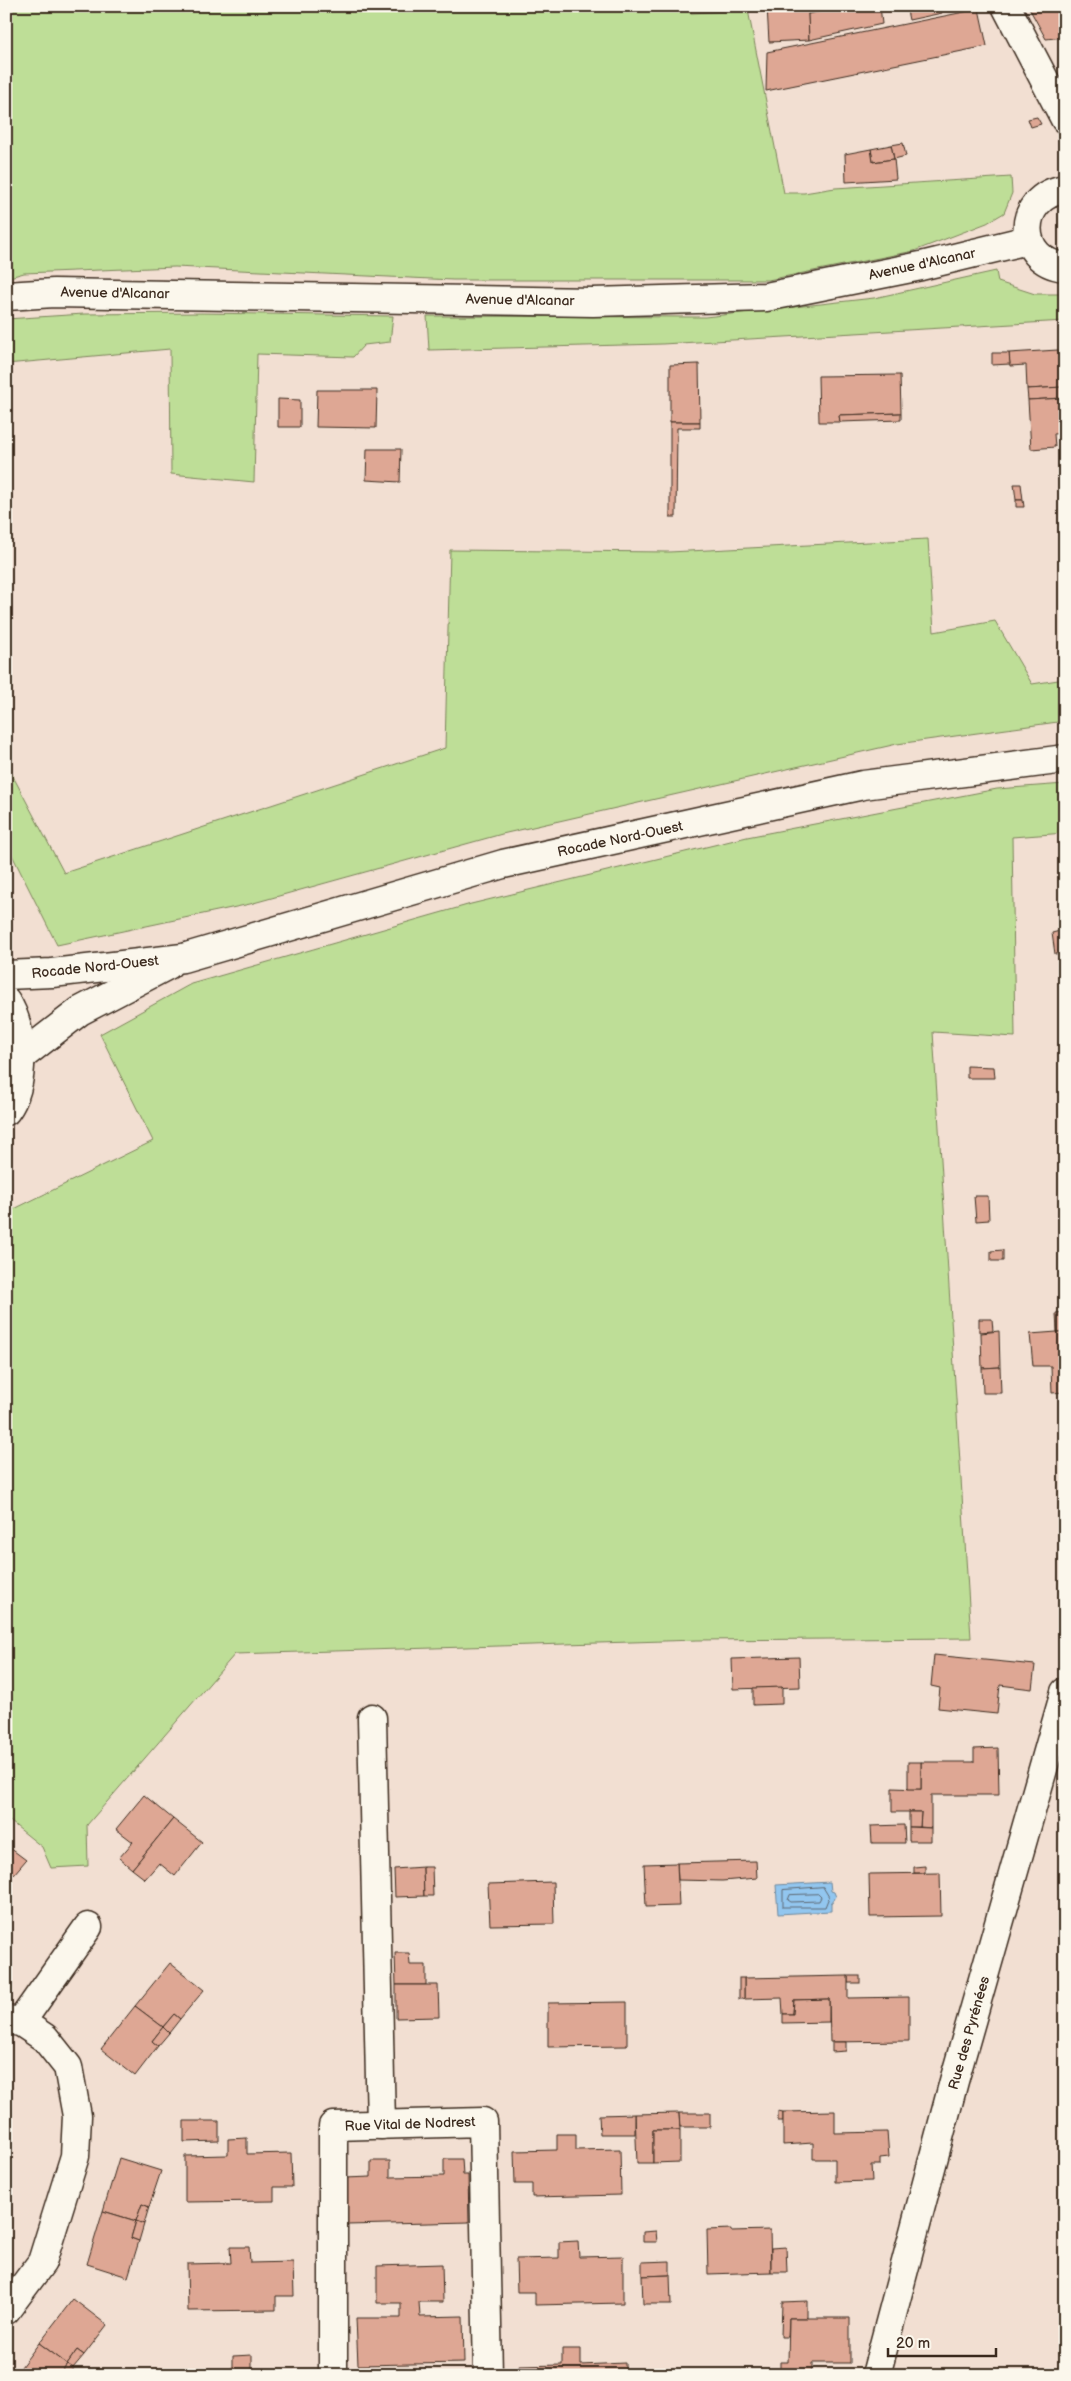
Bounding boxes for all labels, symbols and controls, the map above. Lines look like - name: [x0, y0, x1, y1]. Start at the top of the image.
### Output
- street label: Avenue d'Alcanar: [867, 244, 978, 284]
- street label: Avenue d'Alcanar: [60, 284, 171, 302]
- street label: Avenue d'Alcanar: [465, 291, 576, 309]
- street label: Rocade Nord-Ouest: [556, 817, 685, 861]
- street label: Rocade Nord-Ouest: [31, 952, 160, 982]
- street label: Rue des Pyrénées: [945, 1974, 993, 2092]
- street label: Rue Vital de Nodrest: [344, 2113, 476, 2135]
- scale bar: [888, 2326, 996, 2358]
- text: 20 m: [896, 2334, 930, 2353]

